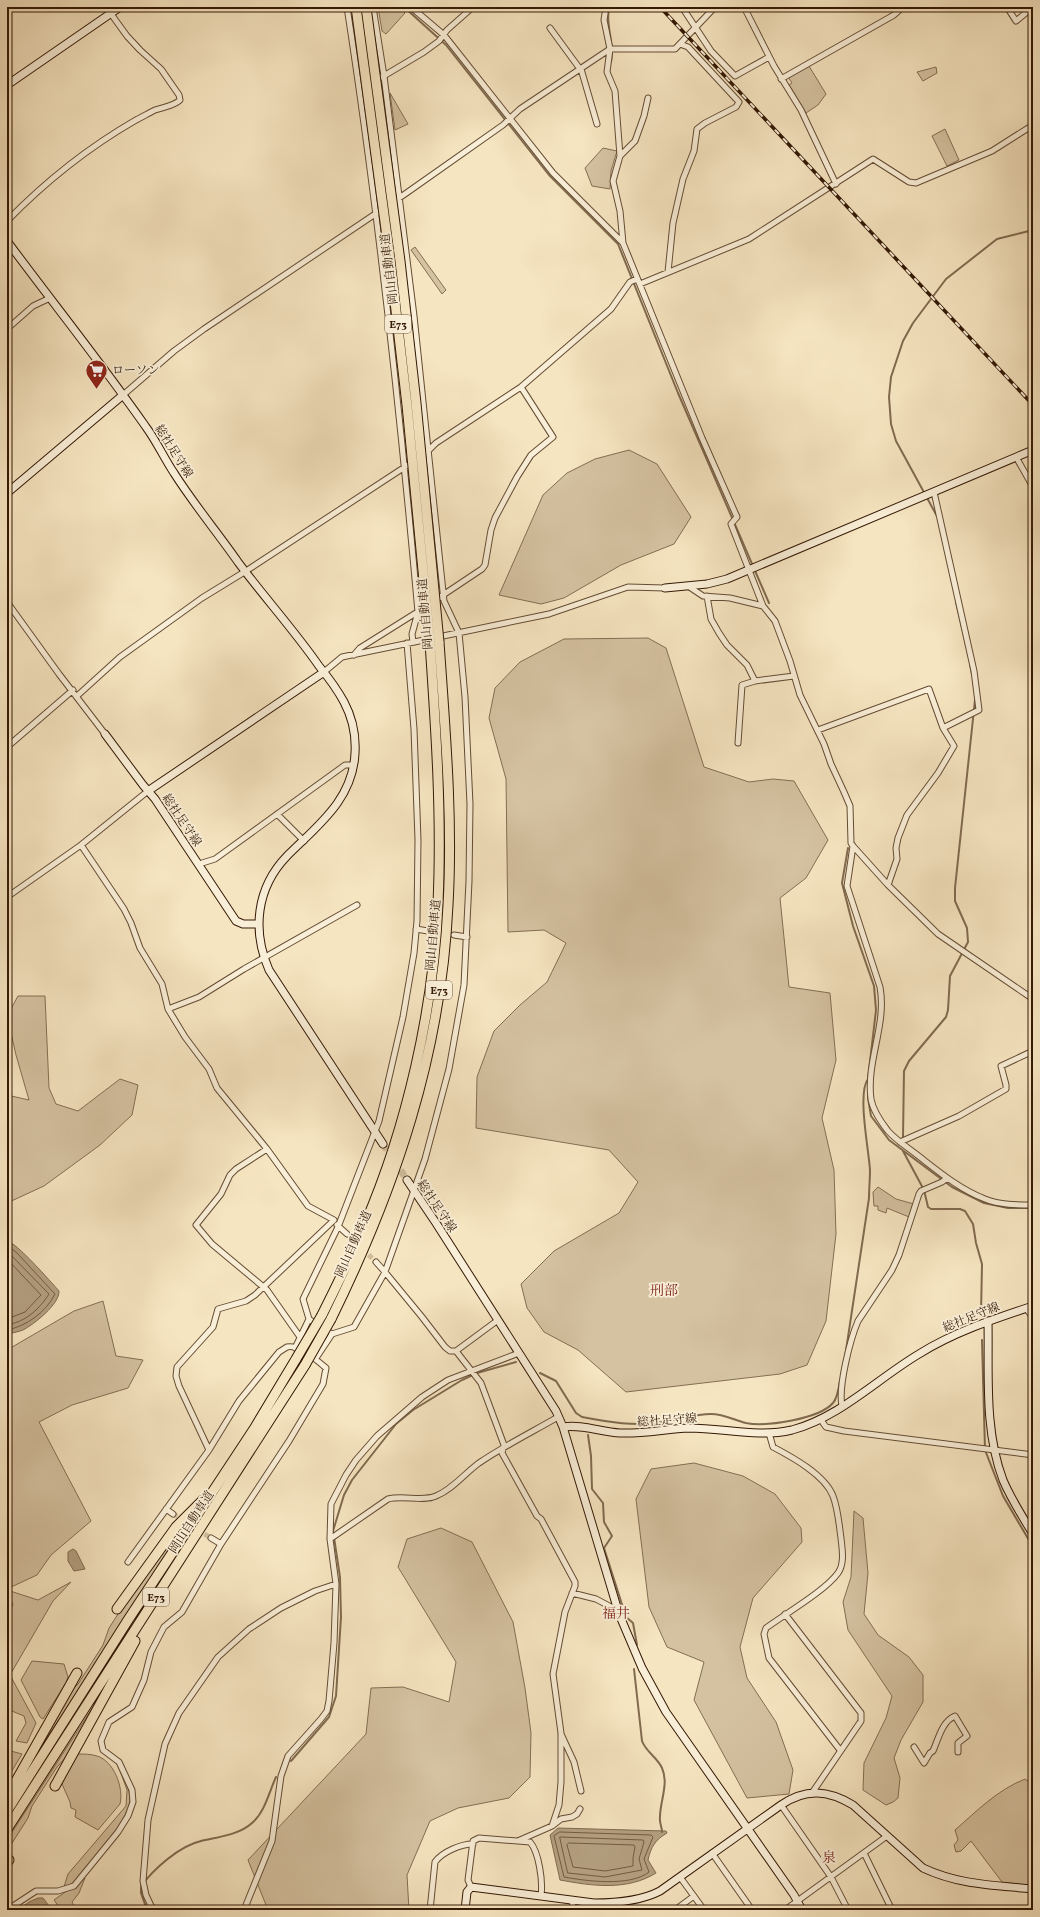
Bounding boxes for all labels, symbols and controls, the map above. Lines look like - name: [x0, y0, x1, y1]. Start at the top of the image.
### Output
- street label: 岡山自動車道: [378, 232, 402, 306]
- road number: E73: [385, 315, 411, 333]
- supermarket icon: ローソン: [84, 357, 110, 390]
- place label: ローソン: [112, 363, 160, 379]
- street label: 総社足守線: [150, 422, 196, 481]
- street label: 岡山自動車道: [415, 577, 437, 650]
- street label: 総社足守線: [158, 791, 205, 850]
- street label: 岡山自動車道: [423, 899, 445, 972]
- road number: E73: [426, 981, 452, 999]
- street label: 総社足守線: [413, 1177, 460, 1236]
- street label: 岡山自動車道: [332, 1208, 376, 1281]
- district label: 刑部: [650, 1282, 678, 1301]
- street label: 総社足守線: [941, 1299, 1002, 1337]
- street label: 総社足守線: [637, 1411, 698, 1431]
- street label: 岡山自動車道: [166, 1488, 218, 1557]
- road number: E73: [143, 1588, 169, 1606]
- district label: 福井: [602, 1605, 630, 1624]
- district label: 泉: [822, 1849, 836, 1868]

